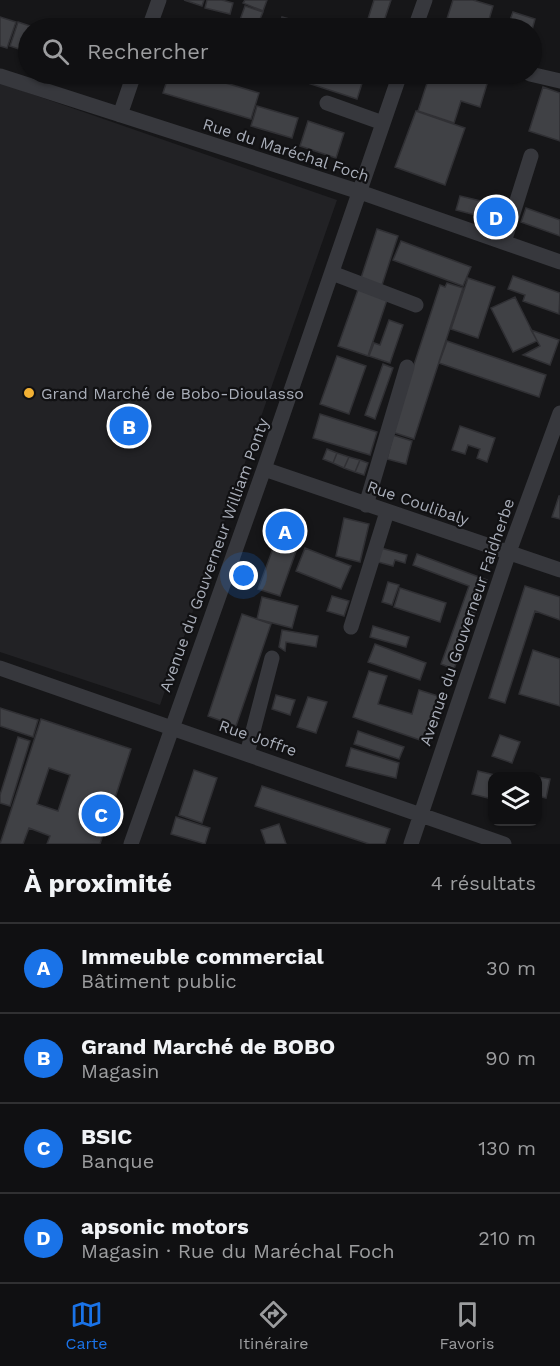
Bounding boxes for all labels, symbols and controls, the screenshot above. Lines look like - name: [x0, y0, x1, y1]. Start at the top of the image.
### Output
- search box: [18, 18, 542, 84]
- icon: search: [39, 35, 72, 68]
- text: Rechercher: [87, 39, 209, 64]
- street label: Rue du Maréchal Foch: [201, 114, 371, 186]
- pin: D: [476, 194, 516, 240]
- place label: Grand Marché de Bobo-Dioulasso: [41, 384, 304, 403]
- marker: Grand Marché de Bobo-Dioulasso: [22, 386, 36, 400]
- pin: B: [110, 404, 148, 448]
- street label: Avenue du Gouverneur William Ponty: [155, 415, 273, 695]
- street label: Rue Coulibaly: [365, 477, 472, 530]
- street label: Avenue du Gouverneur Faidherbe: [416, 496, 518, 748]
- pin: A: [266, 508, 304, 554]
- your location: [229, 561, 258, 590]
- street label: Rue Joffre: [217, 716, 299, 760]
- map controls: [488, 772, 542, 826]
- button: layers: [488, 772, 542, 826]
- pin: C: [82, 792, 120, 836]
- text: À proximité: [24, 868, 172, 898]
- text: 4 résultats: [431, 871, 536, 895]
- text: Immeuble commercial: [81, 944, 324, 969]
- text: A: [37, 956, 50, 980]
- text: 30 m: [486, 956, 536, 980]
- text: Bâtiment public: [81, 969, 237, 993]
- text: Grand Marché de BOBO: [81, 1034, 335, 1059]
- text: B: [37, 1046, 50, 1070]
- text: 90 m: [485, 1046, 536, 1070]
- text: Magasin: [81, 1059, 159, 1083]
- text: BSIC: [81, 1124, 132, 1149]
- text: C: [37, 1136, 50, 1160]
- text: 130 m: [478, 1136, 536, 1160]
- text: Banque: [81, 1149, 154, 1173]
- text: apsonic motors: [81, 1214, 249, 1239]
- text: D: [36, 1226, 51, 1250]
- text: 210 m: [478, 1226, 536, 1250]
- text: Magasin · Rue du Maréchal Foch: [81, 1239, 395, 1263]
- tab: Carte: [66, 1298, 108, 1353]
- tab: Itinéraire: [239, 1298, 309, 1353]
- tab: Favoris: [440, 1298, 494, 1353]

